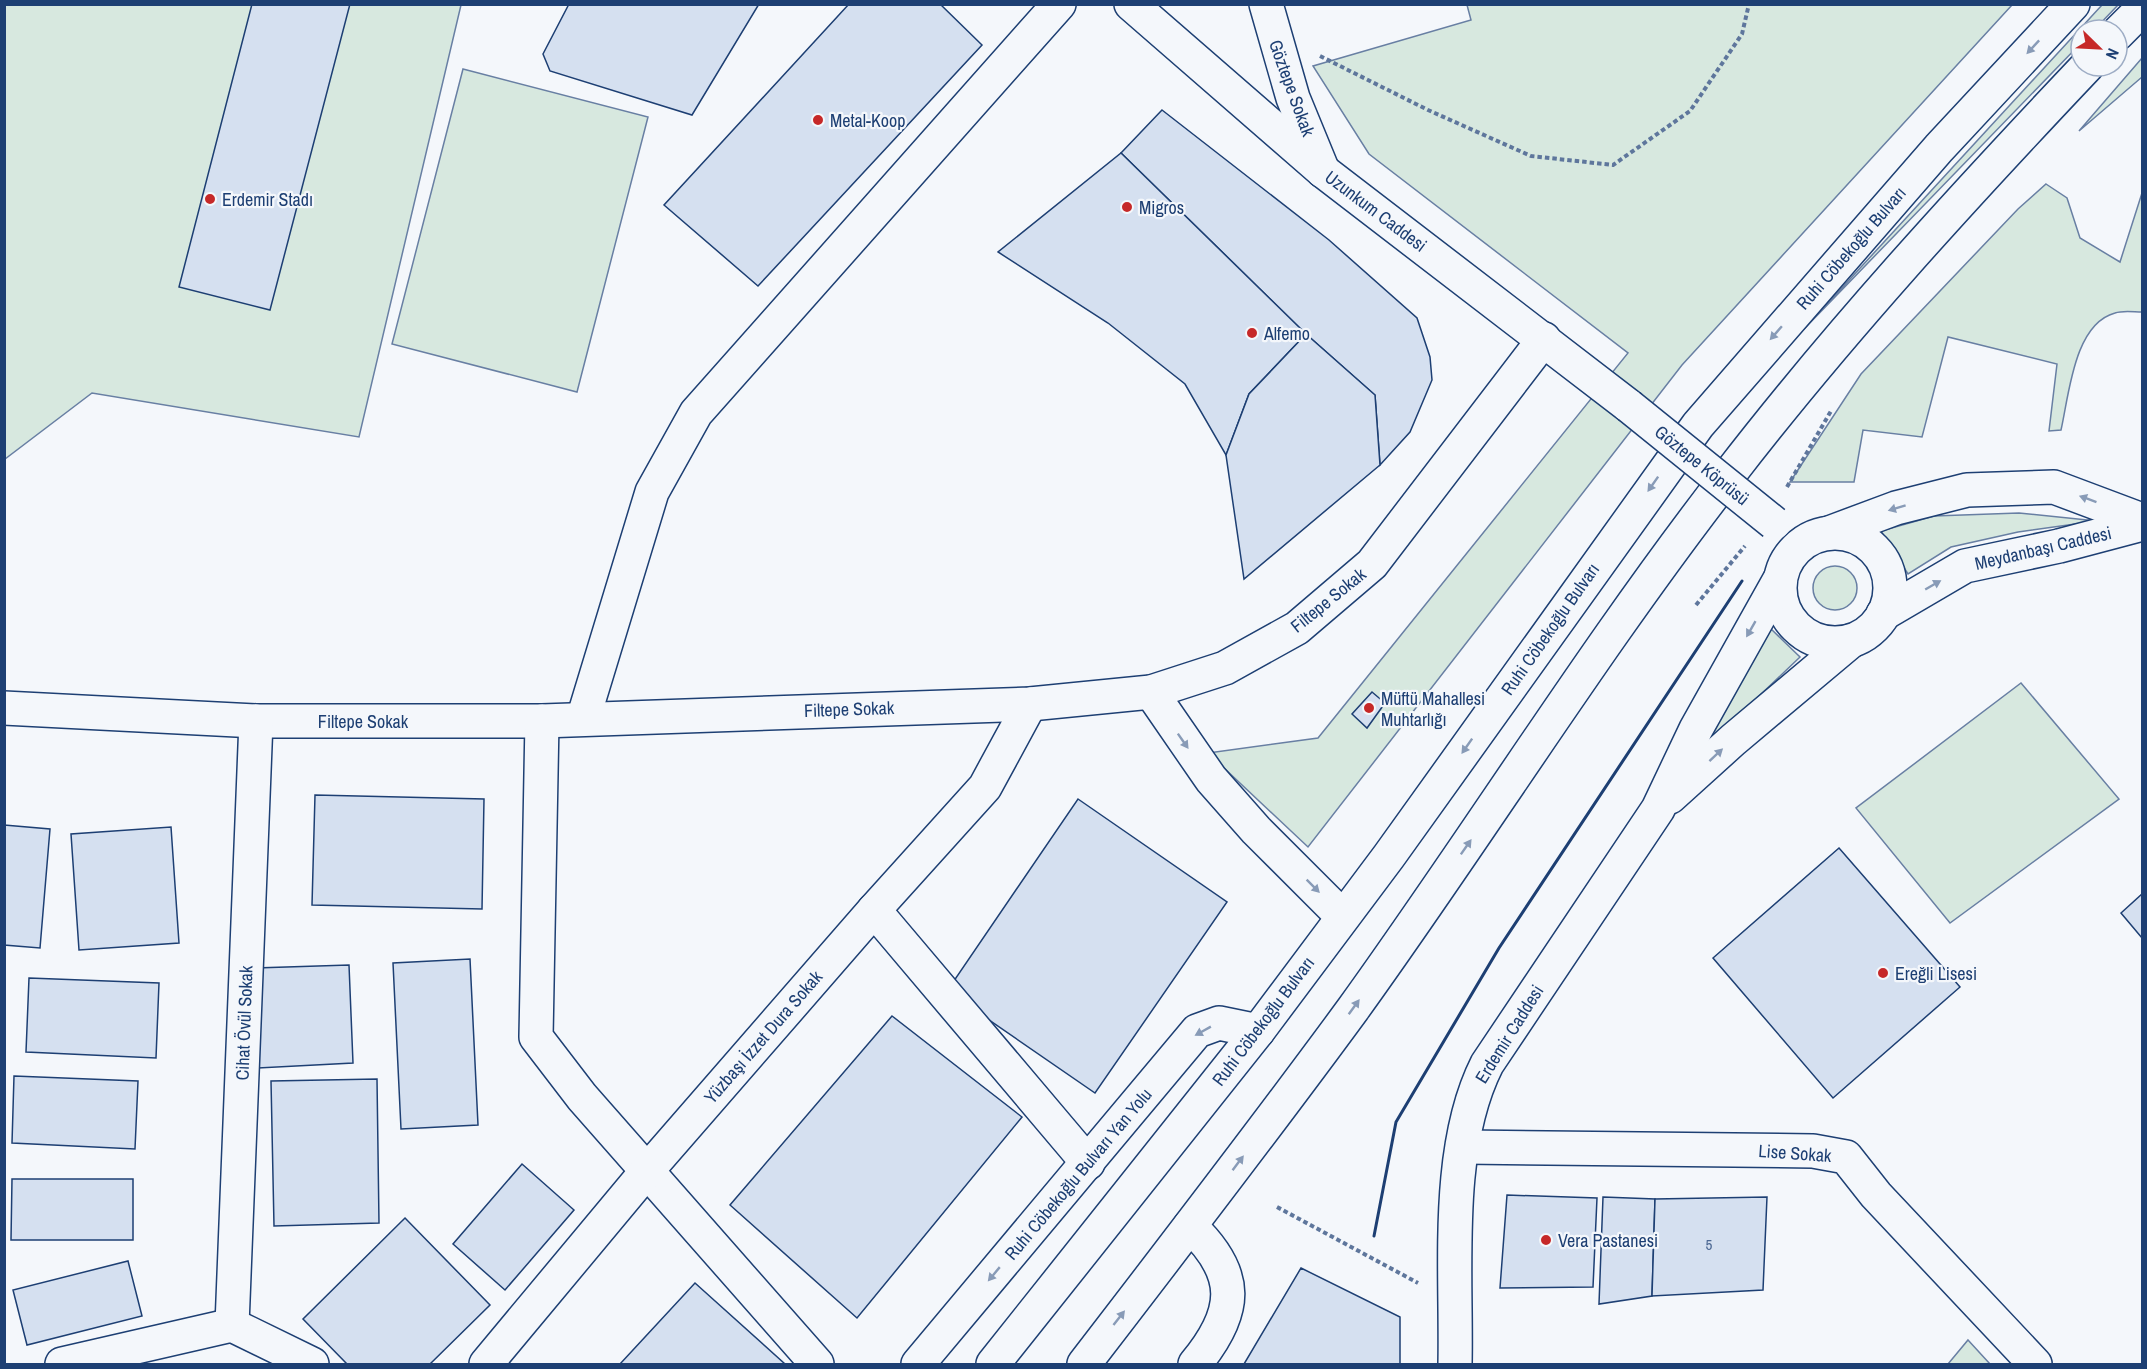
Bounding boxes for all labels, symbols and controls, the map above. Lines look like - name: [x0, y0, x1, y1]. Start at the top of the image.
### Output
- north arrow: [2069, 18, 2129, 78]
- street label: Göztepe Sokak: [1263, 36, 1321, 140]
- one-way arrow: [2026, 40, 2040, 55]
- text: N: [2101, 45, 2125, 63]
- place label: Metal-Koop: [830, 108, 905, 133]
- marker: Metal-Koop: [811, 113, 825, 127]
- street label: Uzunkum Caddesi: [1320, 164, 1432, 258]
- street label: Ruhi Cöbekoğlu Bulvarı: [1790, 181, 1912, 315]
- place label: Erdemir Stadı: [222, 187, 313, 212]
- marker: Erdemir Stadı: [203, 192, 217, 206]
- place label: Migros: [1139, 195, 1184, 220]
- marker: Migros: [1120, 200, 1134, 214]
- place label: Alfemo: [1263, 321, 1310, 346]
- one-way arrow: [1770, 325, 1783, 340]
- marker: Alfemo: [1245, 326, 1259, 340]
- street label: Göztepe Köprüsü: [1649, 419, 1755, 511]
- one-way arrow: [1647, 476, 1659, 492]
- one-way arrow: [2078, 494, 2096, 504]
- one-way arrow: [1888, 504, 1906, 513]
- street label: Meydanbaşı Caddesi: [1972, 520, 2114, 576]
- street label: Ruhi Cöbekoğlu Bulvarı: [1495, 558, 1605, 700]
- street label: Filtepe Sokak: [1285, 562, 1371, 638]
- one-way arrow: [1925, 580, 1942, 590]
- one-way arrow: [1746, 621, 1756, 638]
- place label: Müftü Mahallesi Muhtarlığı: [1381, 686, 1485, 732]
- street label: Filtepe Sokak: [803, 695, 895, 723]
- marker: Müftü Mahallesi Muhtarlığı: [1362, 701, 1376, 715]
- street label: Filtepe Sokak: [318, 709, 409, 734]
- one-way arrow: [1177, 733, 1188, 749]
- one-way arrow: [1461, 737, 1473, 753]
- one-way arrow: [1709, 748, 1724, 762]
- one-way arrow: [1460, 839, 1471, 855]
- one-way arrow: [1305, 879, 1319, 893]
- street label: Ruhi Cöbekoğlu Bulvarı: [1206, 951, 1320, 1091]
- place label: Ereğli Lisesi: [1895, 961, 1977, 986]
- street label: Cihat Övül Sokak: [230, 965, 259, 1081]
- street label: Yüzbaşı İzzet Dura Sokak: [698, 965, 828, 1109]
- marker: Ereğli Lisesi: [1876, 966, 1890, 980]
- street label: Erdemir Caddesi: [1469, 980, 1549, 1088]
- one-way arrow: [1348, 999, 1360, 1015]
- one-way arrow: [1194, 1025, 1211, 1036]
- street label: Ruhi Cöbekoğlu Bulvarı Yan Yolu: [999, 1083, 1157, 1265]
- street label: Lise Sokak: [1758, 1138, 1833, 1168]
- one-way arrow: [1231, 1156, 1243, 1171]
- place label: Vera Pastanesi: [1558, 1228, 1658, 1253]
- marker: Vera Pastanesi: [1539, 1233, 1553, 1247]
- house number: 5: [1706, 1234, 1713, 1255]
- one-way arrow: [988, 1266, 1001, 1282]
- one-way arrow: [1113, 1310, 1126, 1326]

